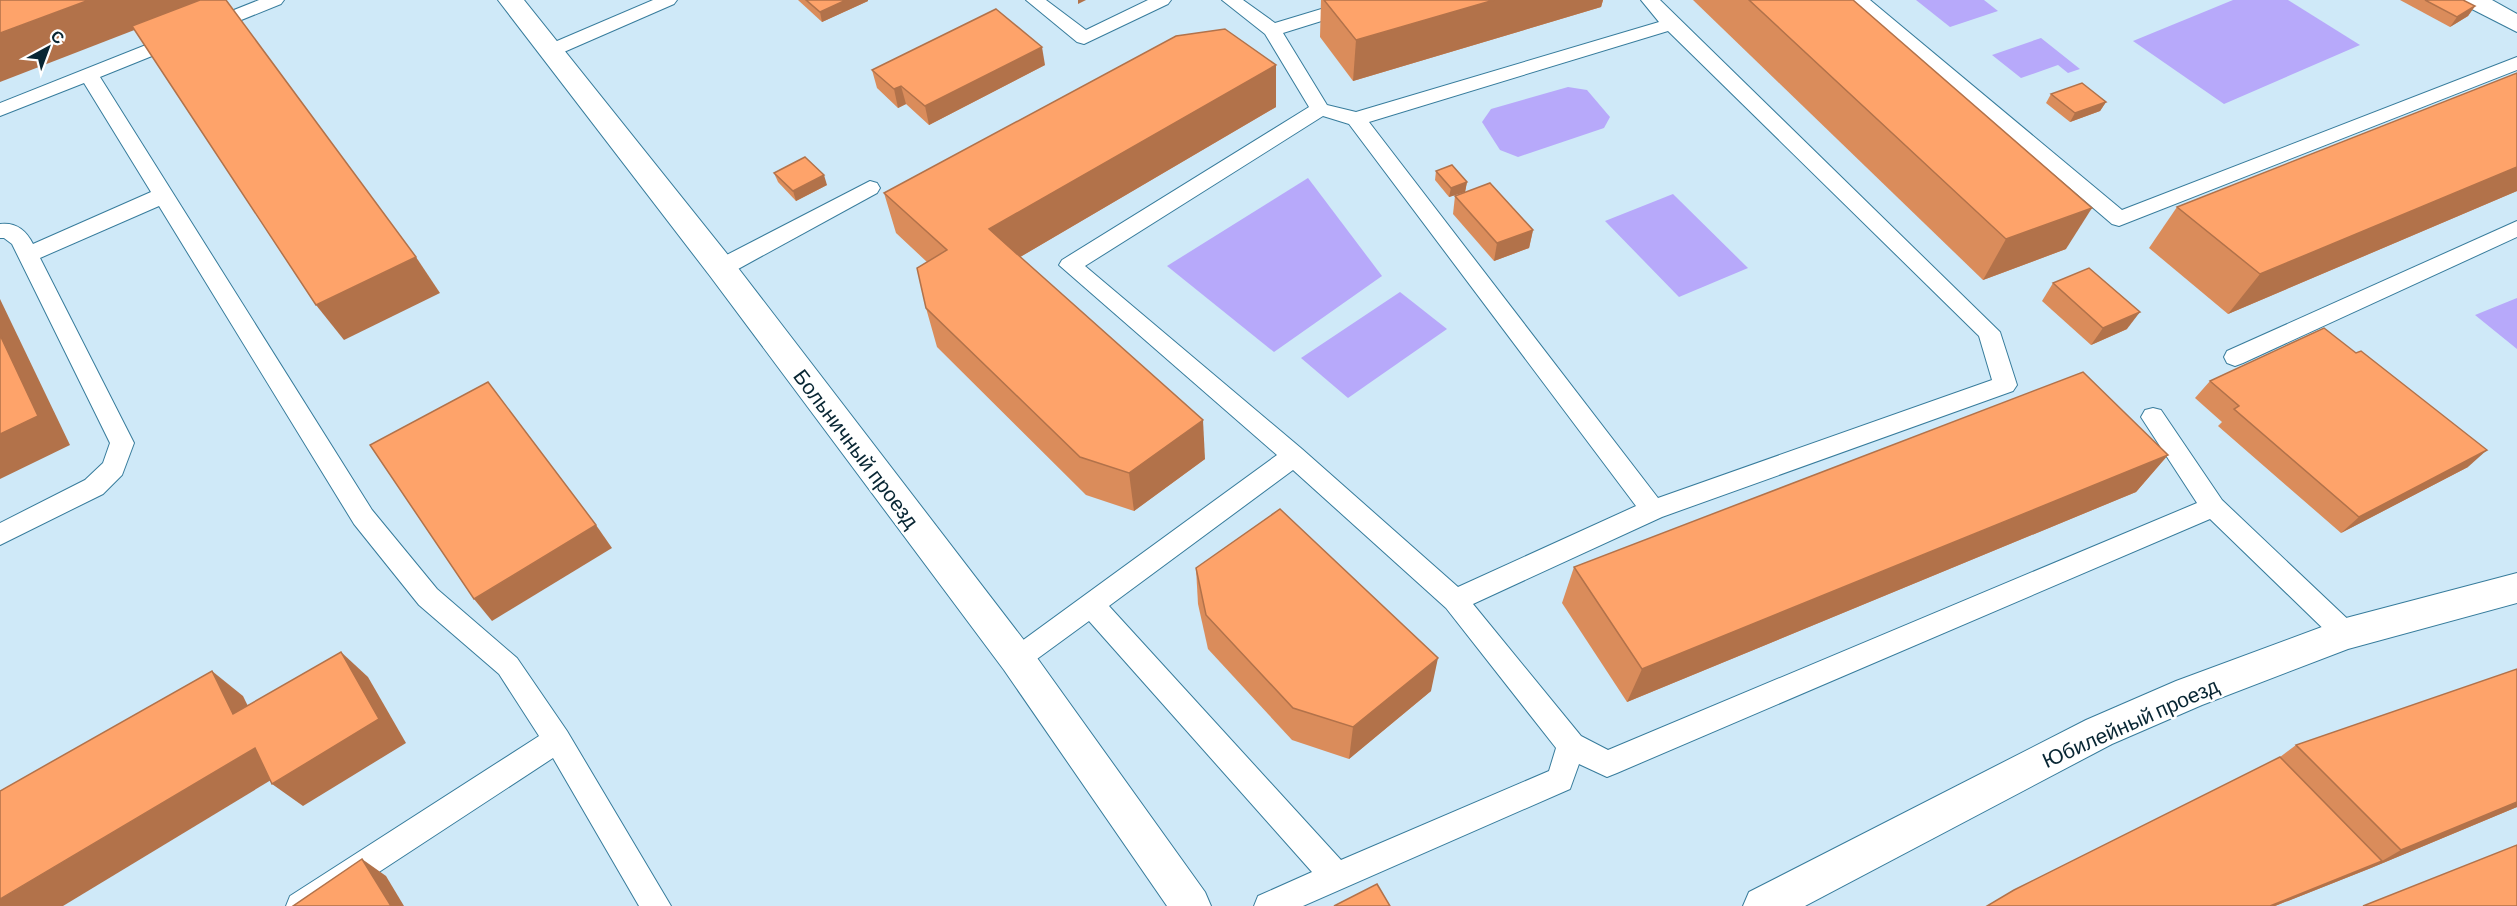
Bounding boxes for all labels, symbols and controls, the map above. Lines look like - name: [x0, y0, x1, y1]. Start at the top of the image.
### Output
- north arrow: [18, 18, 78, 78]
- text: С: [48, 25, 69, 48]
- street label: Больничный проезд: [789, 364, 925, 532]
- street label: Юбилейный проезд: [2038, 672, 2222, 772]

